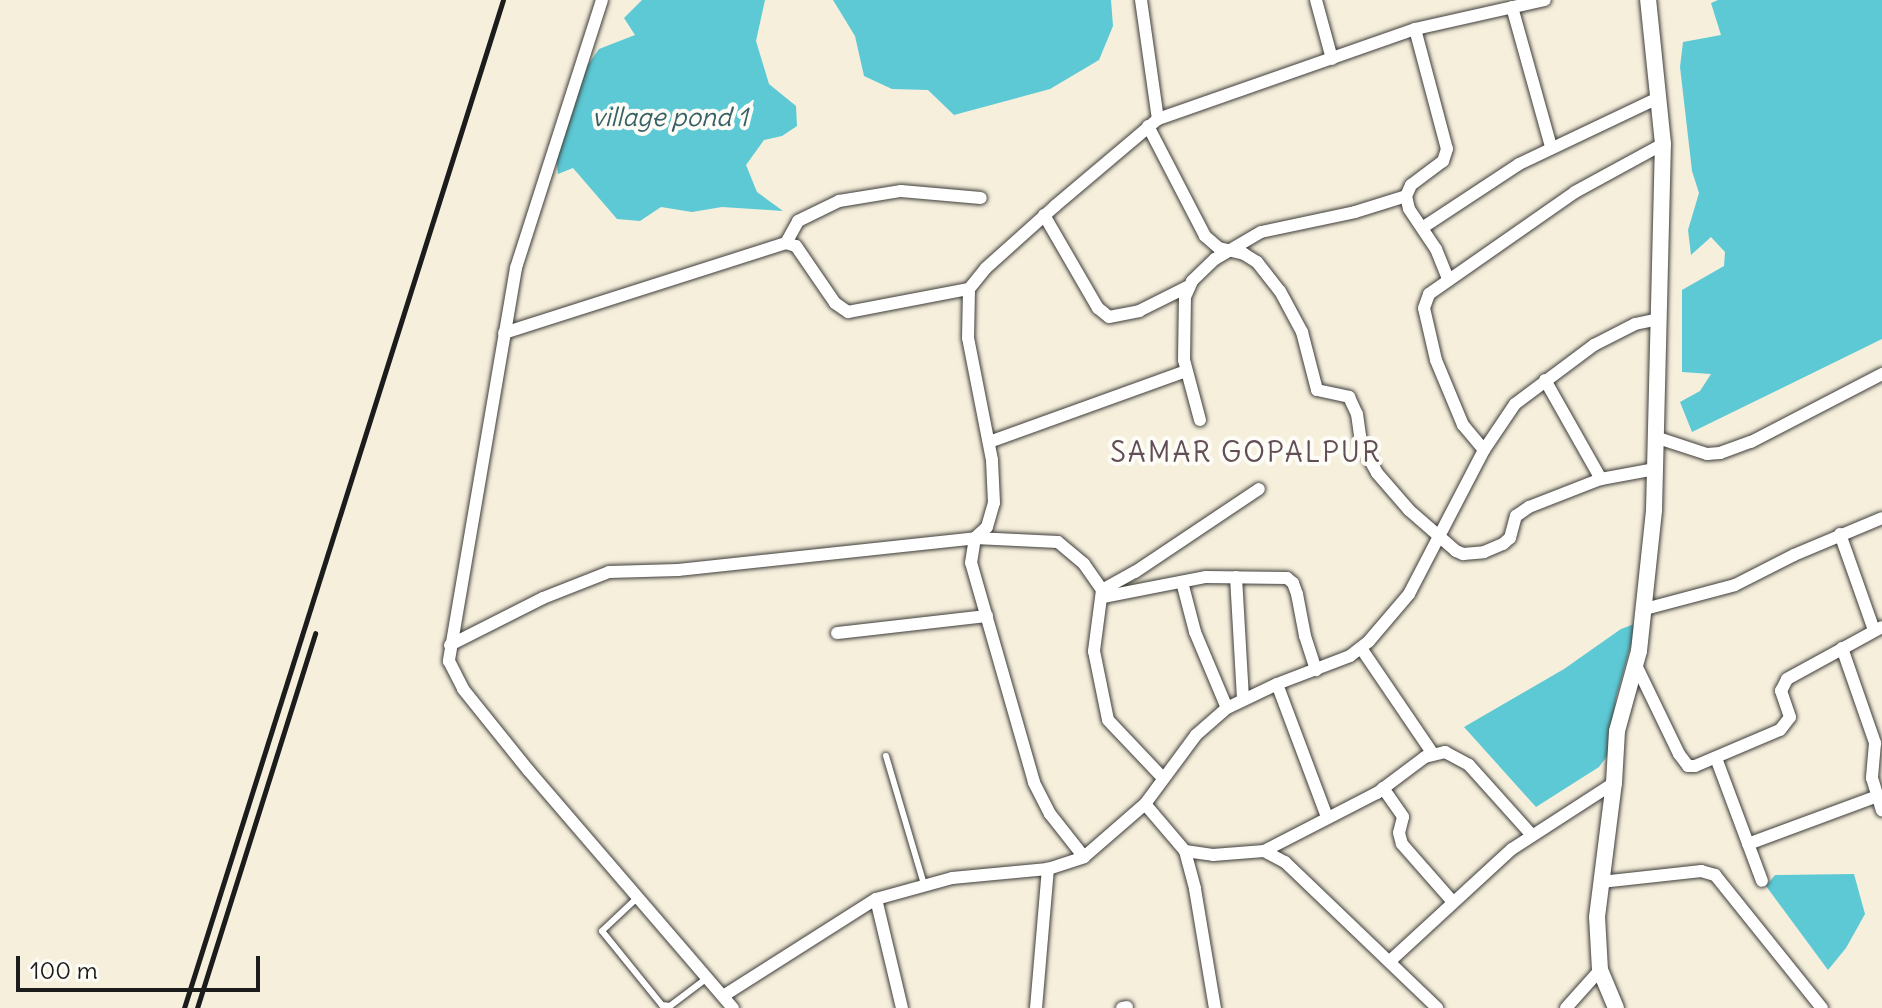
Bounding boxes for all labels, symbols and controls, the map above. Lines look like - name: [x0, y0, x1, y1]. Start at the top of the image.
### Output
- water label: village pond 1: [592, 101, 748, 133]
- district label: SAMAR GOPALPUR: [1110, 435, 1382, 469]
- scale bar: [20, 940, 264, 990]
- text: 100 m: [30, 955, 98, 985]

